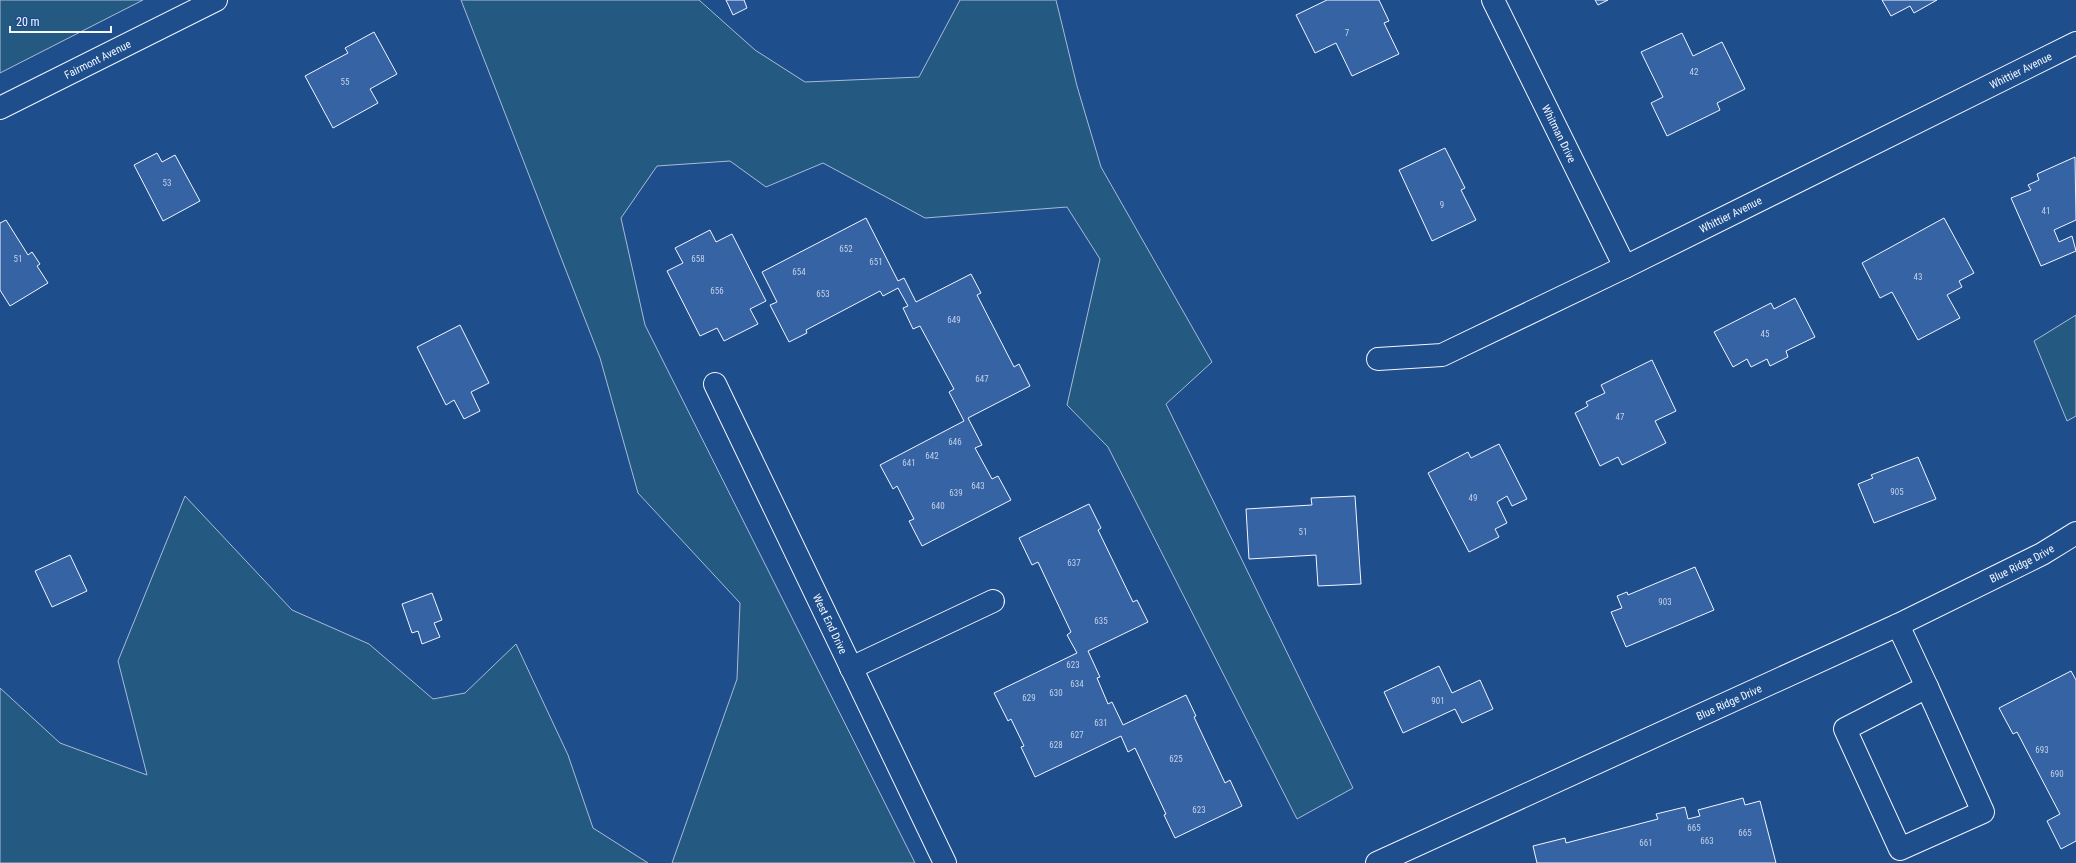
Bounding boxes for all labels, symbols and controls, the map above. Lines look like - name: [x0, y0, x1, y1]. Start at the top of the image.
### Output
- scale bar: [10, 8, 111, 34]
- text: 20 m: [16, 15, 40, 29]
- house number: 7: [1345, 28, 1350, 38]
- street label: Fairmont Avenue: [62, 37, 133, 81]
- street label: Whittier Avenue: [1987, 50, 2054, 91]
- house number: 42: [1690, 67, 1699, 77]
- house number: 55: [341, 77, 350, 87]
- street label: Whitman Drive: [1539, 102, 1579, 165]
- house number: 53: [163, 178, 171, 188]
- street label: Whittier Avenue: [1697, 194, 1764, 236]
- house number: 9: [1440, 200, 1444, 210]
- house number: 41: [2042, 206, 2050, 216]
- house number: 652: [839, 244, 853, 254]
- house number: 51: [14, 254, 22, 264]
- house number: 658: [691, 254, 705, 264]
- house number: 651: [869, 257, 883, 267]
- house number: 654: [792, 267, 806, 277]
- house number: 43: [1914, 272, 1922, 282]
- house number: 656: [710, 286, 724, 296]
- house number: 653: [816, 289, 830, 299]
- house number: 649: [947, 315, 961, 325]
- house number: 45: [1761, 329, 1770, 339]
- house number: 647: [975, 374, 989, 384]
- house number: 47: [1616, 412, 1625, 422]
- house number: 646: [948, 437, 962, 447]
- house number: 642: [925, 451, 939, 461]
- house number: 641: [902, 458, 916, 468]
- house number: 643: [971, 481, 985, 491]
- house number: 905: [1890, 487, 1904, 497]
- house number: 639: [949, 488, 963, 498]
- house number: 49: [1469, 493, 1477, 503]
- house number: 640: [931, 501, 945, 511]
- house number: 51: [1299, 527, 1307, 537]
- street label: Blue Ridge Drive: [1987, 542, 2056, 585]
- house number: 637: [1067, 558, 1081, 568]
- street label: West End Drive: [810, 592, 850, 656]
- house number: 903: [1658, 597, 1672, 607]
- house number: 635: [1094, 616, 1108, 626]
- house number: 623: [1066, 660, 1080, 670]
- house number: 634: [1070, 679, 1084, 689]
- street label: Blue Ridge Drive: [1694, 682, 1764, 723]
- house number: 630: [1049, 688, 1063, 698]
- house number: 629: [1022, 693, 1036, 703]
- house number: 901: [1431, 696, 1445, 706]
- house number: 631: [1094, 718, 1108, 728]
- house number: 627: [1070, 730, 1084, 740]
- house number: 628: [1049, 740, 1063, 750]
- house number: 693: [2035, 745, 2049, 755]
- house number: 625: [1169, 754, 1183, 764]
- house number: 690: [2050, 769, 2064, 779]
- house number: 623: [1192, 805, 1206, 815]
- house number: 665: [1687, 823, 1701, 833]
- house number: 665: [1738, 828, 1752, 838]
- house number: 663: [1700, 836, 1714, 846]
- house number: 661: [1639, 838, 1653, 848]

